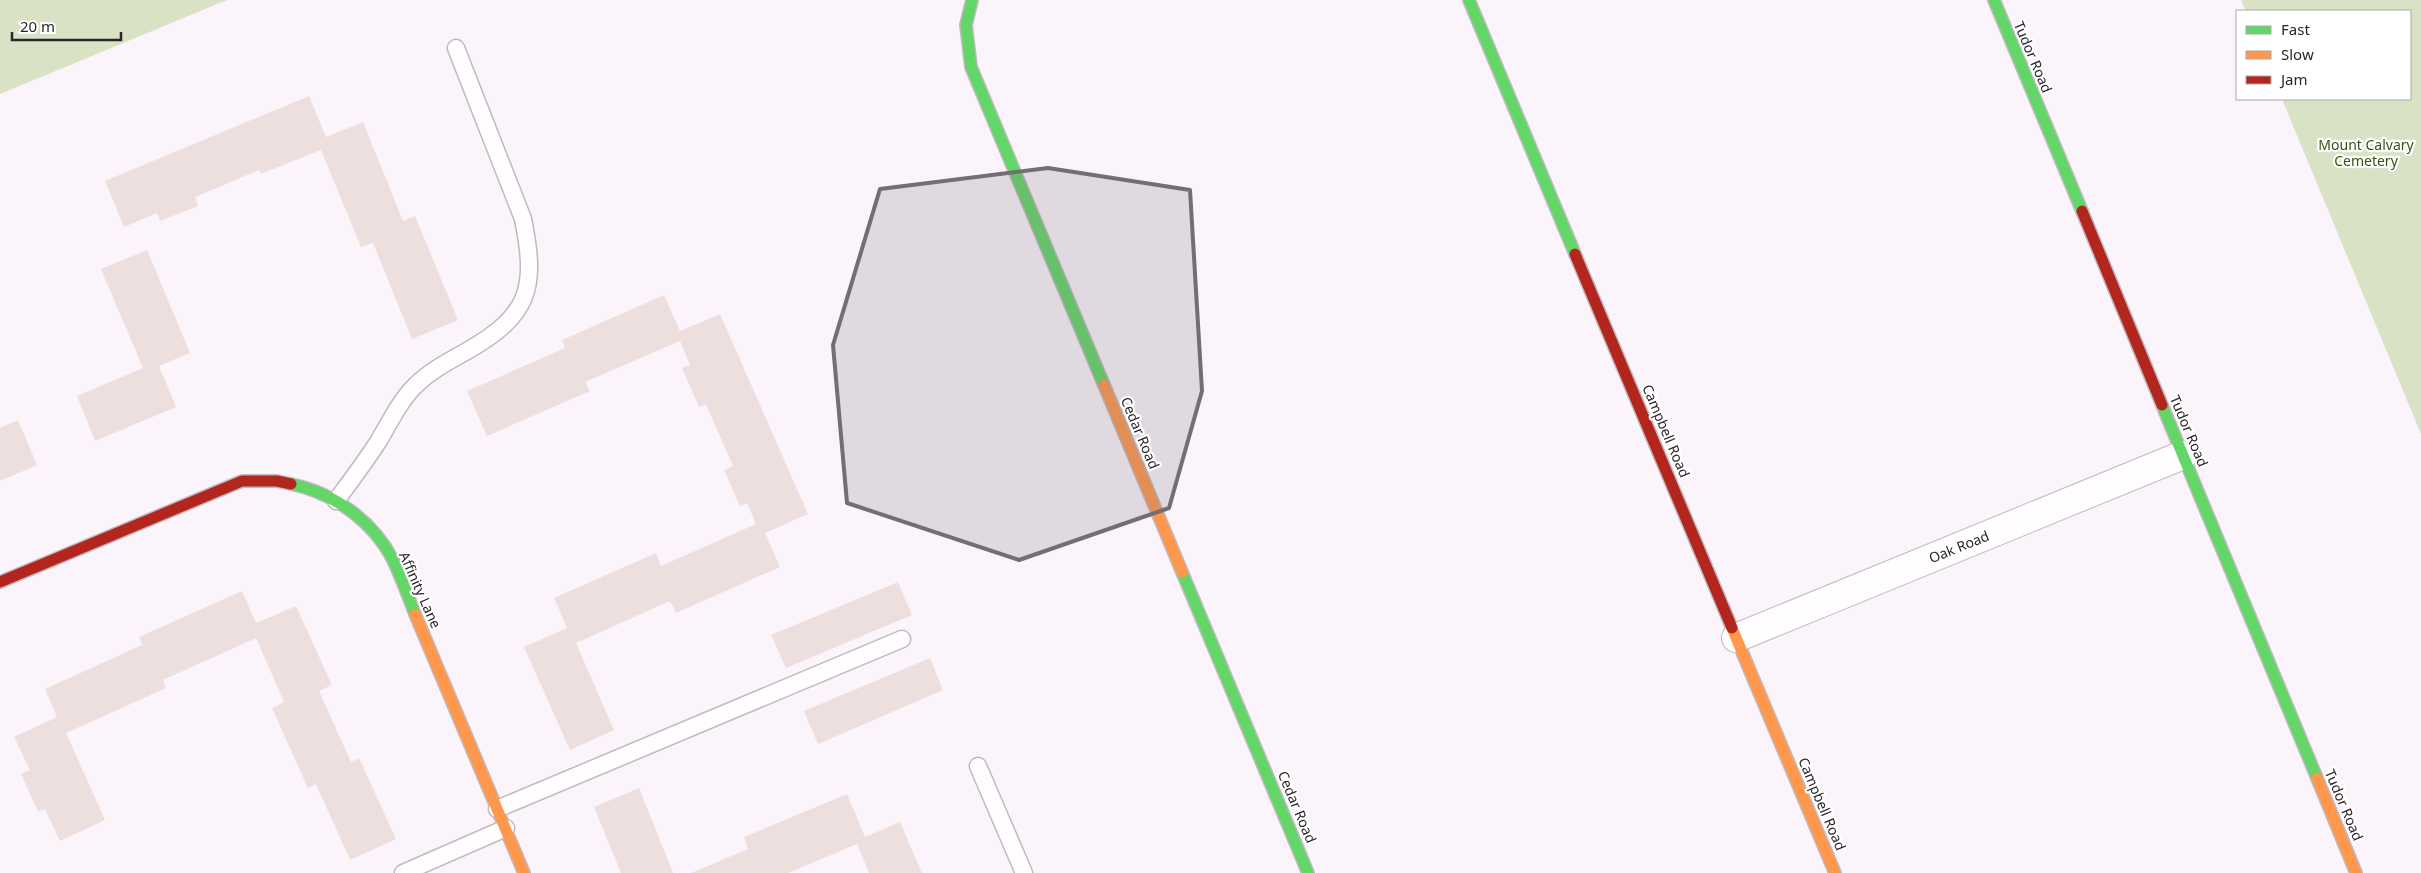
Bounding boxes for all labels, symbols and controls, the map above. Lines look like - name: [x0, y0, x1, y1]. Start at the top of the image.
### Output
- scale bar: [12, 10, 121, 42]
- legend: [2236, 10, 2411, 100]
- text: 20 m: [20, 16, 55, 36]
- street label: Tudor Road: [2010, 18, 2057, 95]
- text: Fast: [2281, 19, 2310, 39]
- text: Slow: [2281, 44, 2314, 64]
- text: Jam: [2279, 69, 2308, 89]
- park label: Mount Calvary Cemetery: [2318, 135, 2415, 170]
- street label: Campbell Road: [1638, 381, 1695, 480]
- street label: Tudor Road: [2166, 392, 2213, 469]
- street label: Cedar Road: [1117, 394, 1164, 472]
- street label: Oak Road: [1926, 526, 1992, 567]
- street label: Affinity Lane: [395, 548, 446, 631]
- street label: Campbell Road: [1794, 754, 1851, 853]
- street label: Tudor Road: [2321, 766, 2368, 843]
- street label: Cedar Road: [1274, 768, 1321, 846]

